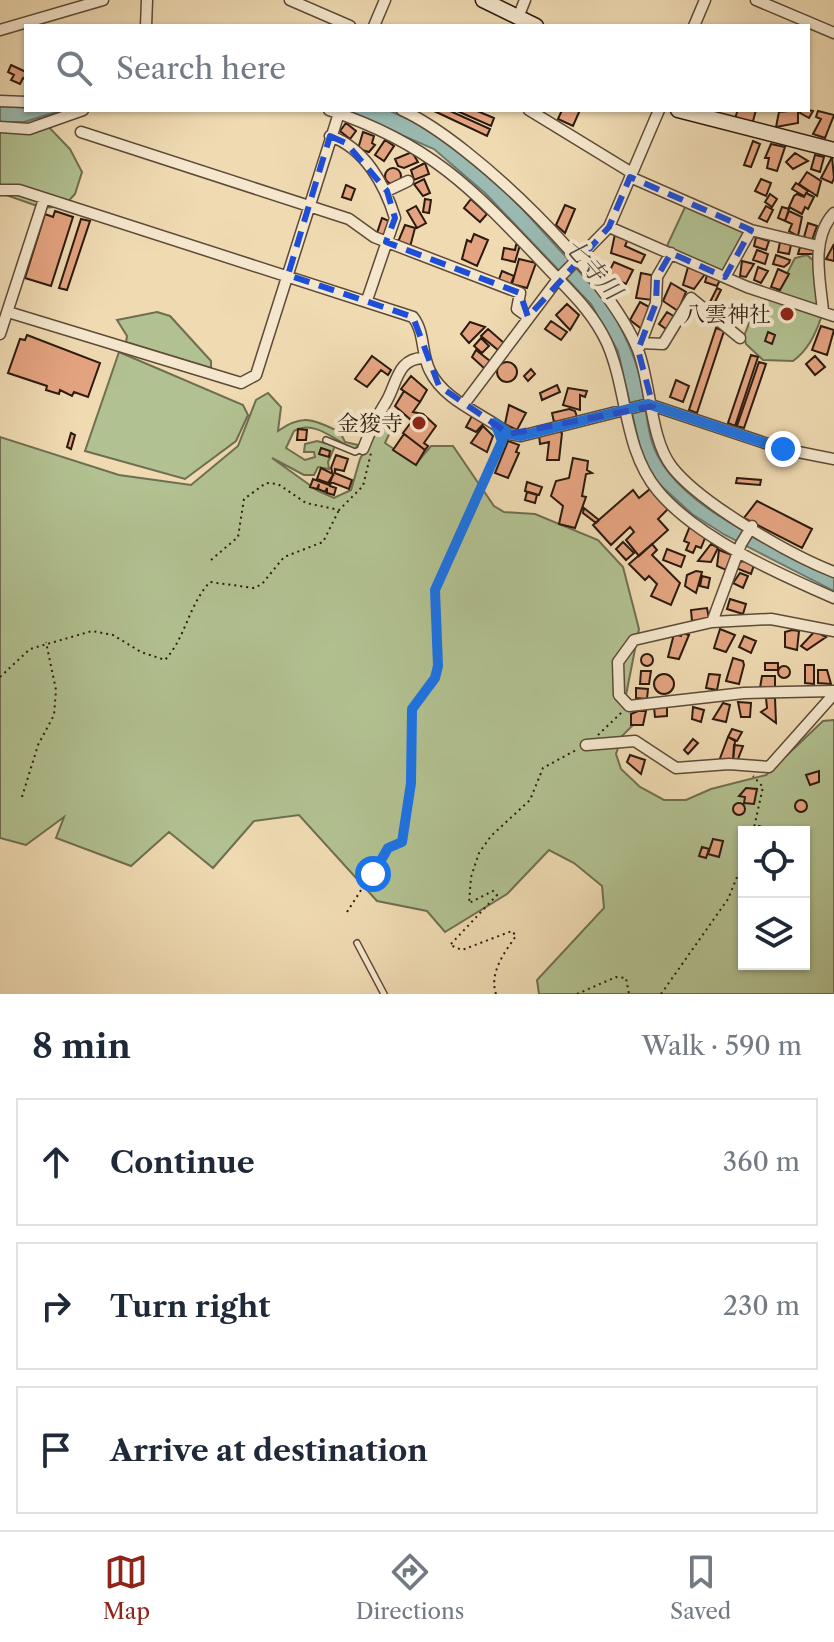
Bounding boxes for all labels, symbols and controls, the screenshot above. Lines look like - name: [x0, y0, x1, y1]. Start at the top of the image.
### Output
- search box: [24, 24, 810, 112]
- icon: search: [52, 46, 96, 90]
- text: Search here: [116, 50, 286, 87]
- water label: 七寺川: [559, 232, 630, 308]
- place label: 八雲神社: [683, 301, 771, 328]
- marker: 八雲神社: [778, 305, 796, 323]
- place label: 金狻寺: [337, 410, 403, 437]
- marker: 金狻寺: [410, 414, 428, 432]
- route end: [765, 431, 801, 467]
- map controls: [738, 826, 810, 970]
- button: locate: [738, 826, 810, 898]
- route start: [355, 856, 391, 892]
- button: layers: [738, 898, 810, 970]
- text: 8 min: [32, 1025, 131, 1067]
- text: Walk · 590 m: [642, 1030, 802, 1062]
- icon: ahead: [34, 1140, 78, 1184]
- text: Continue: [110, 1144, 255, 1181]
- text: 360 m: [723, 1146, 800, 1178]
- icon: right: [34, 1284, 78, 1328]
- text: Turn right: [110, 1288, 270, 1325]
- text: 230 m: [723, 1290, 800, 1322]
- icon: arrive: [34, 1428, 78, 1472]
- text: Arrive at destination: [110, 1432, 428, 1469]
- tab: Map: [103, 1550, 150, 1625]
- tab: Directions: [356, 1550, 464, 1625]
- tab: Saved: [670, 1550, 731, 1625]

